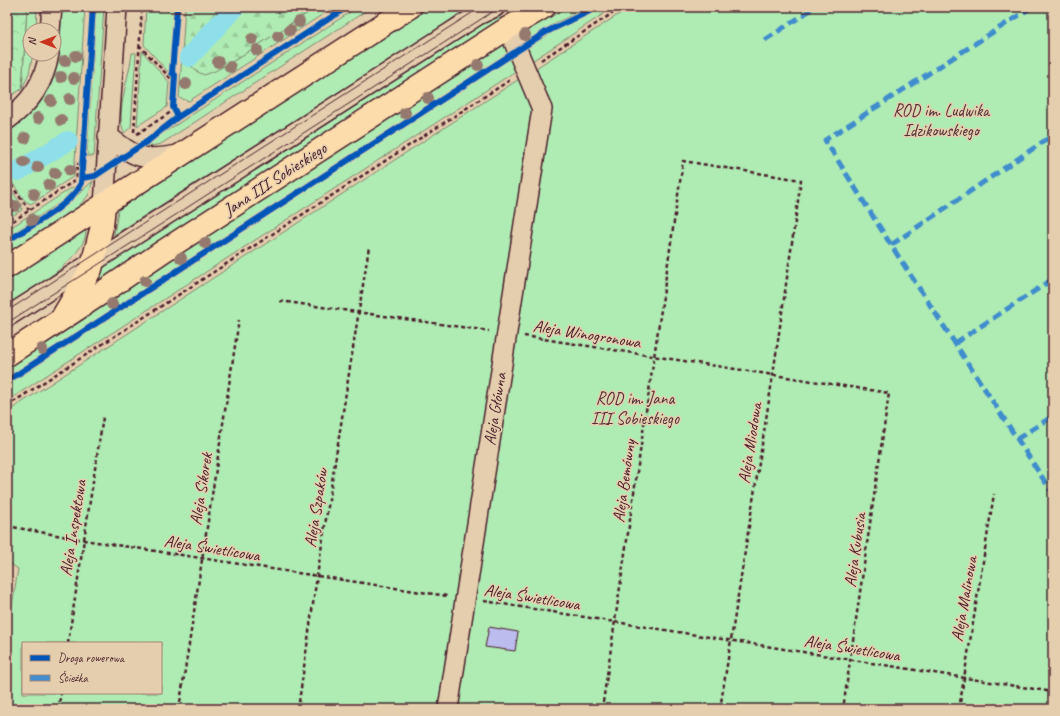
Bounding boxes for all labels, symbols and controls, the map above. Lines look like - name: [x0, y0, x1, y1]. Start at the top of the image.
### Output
- north arrow: [22, 22, 62, 62]
- text: N: [25, 36, 39, 45]
- park label: ROD im. Ludwika Idzikowskiego: [893, 100, 991, 141]
- street label: Jana III Sobieskiego: [219, 137, 331, 221]
- street label: Aleja Winogronowa: [532, 315, 644, 353]
- street label: Aleja Główna: [479, 370, 511, 447]
- park label: ROD im. Jana III Sobieskiego: [591, 388, 680, 429]
- street label: Aleja Miodowa: [733, 399, 767, 485]
- street label: Aleja Bemówny: [608, 437, 640, 524]
- street label: Aleja Sikorek: [185, 450, 217, 527]
- street label: Aleja Szpaków: [299, 466, 333, 549]
- street label: Aleja Inspektowa: [55, 477, 91, 578]
- street label: Aleja Kubusia: [839, 510, 871, 588]
- street label: Aleja Świetlicowa: [163, 529, 263, 566]
- street label: Aleja Malinowa: [946, 553, 982, 643]
- street label: Aleja Świetlicowa: [483, 578, 583, 615]
- street label: Aleja Świetlicowa: [803, 629, 903, 666]
- legend: [22, 642, 162, 694]
- text: Droga rowerowa: [58, 650, 125, 666]
- text: Ścieżka: [58, 670, 88, 686]

